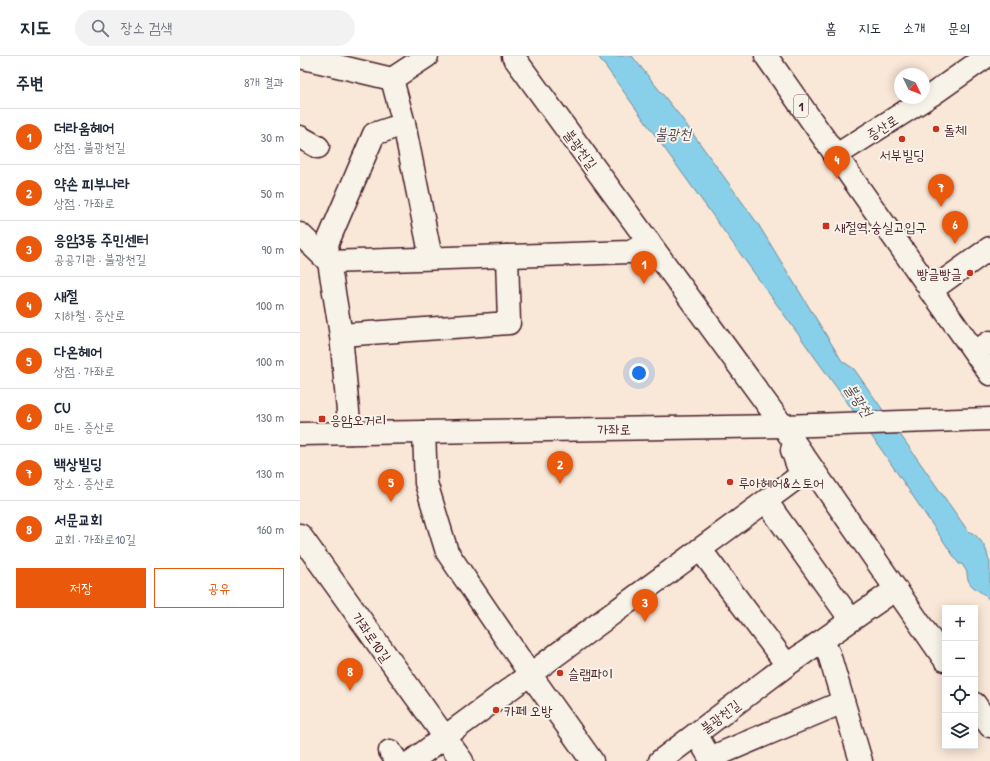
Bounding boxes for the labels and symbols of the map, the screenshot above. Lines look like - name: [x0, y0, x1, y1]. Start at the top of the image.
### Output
- north arrow: [894, 68, 930, 104]
- road number: 1: [794, 95, 808, 117]
- street label: 증산로: [863, 110, 901, 144]
- place label: 돌체: [944, 120, 967, 139]
- water label: 불광천: [655, 123, 693, 144]
- marker: 돌체: [931, 124, 941, 134]
- street label: 불광천길: [560, 125, 602, 173]
- marker: 서부빌딩: [897, 134, 907, 144]
- place label: 서부빌딩: [879, 145, 925, 164]
- pin: 4: [824, 146, 850, 179]
- pin: 7: [928, 174, 954, 207]
- pin: 6: [942, 211, 968, 244]
- place label: 새절역.숭실고입구: [834, 217, 927, 236]
- marker: 새절역.숭실고입구: [821, 221, 831, 231]
- pin: 1: [631, 251, 657, 284]
- place label: 빵글빵글: [917, 264, 962, 283]
- marker: 빵글빵글: [965, 268, 975, 278]
- your location: [629, 363, 649, 383]
- water label: 불광천: [840, 379, 879, 422]
- place label: 응암오거리: [330, 410, 386, 429]
- marker: 응암오거리: [317, 414, 327, 424]
- street label: 가좌로: [597, 419, 631, 439]
- pin: 2: [547, 451, 573, 484]
- pin: 5: [378, 469, 404, 502]
- place label: 루아헤어&스토어: [738, 473, 824, 492]
- marker: 루아헤어&스토어: [725, 477, 735, 487]
- pin: 3: [632, 589, 658, 622]
- street label: 가좌로10길: [348, 608, 396, 666]
- pin: 8: [337, 658, 363, 691]
- place label: 슬랩파이: [568, 664, 613, 683]
- marker: 슬랩파이: [555, 668, 565, 678]
- street label: 불광천길: [696, 694, 744, 737]
- place label: 카페 오방: [504, 701, 553, 720]
- marker: 카페 오방: [491, 705, 501, 715]

